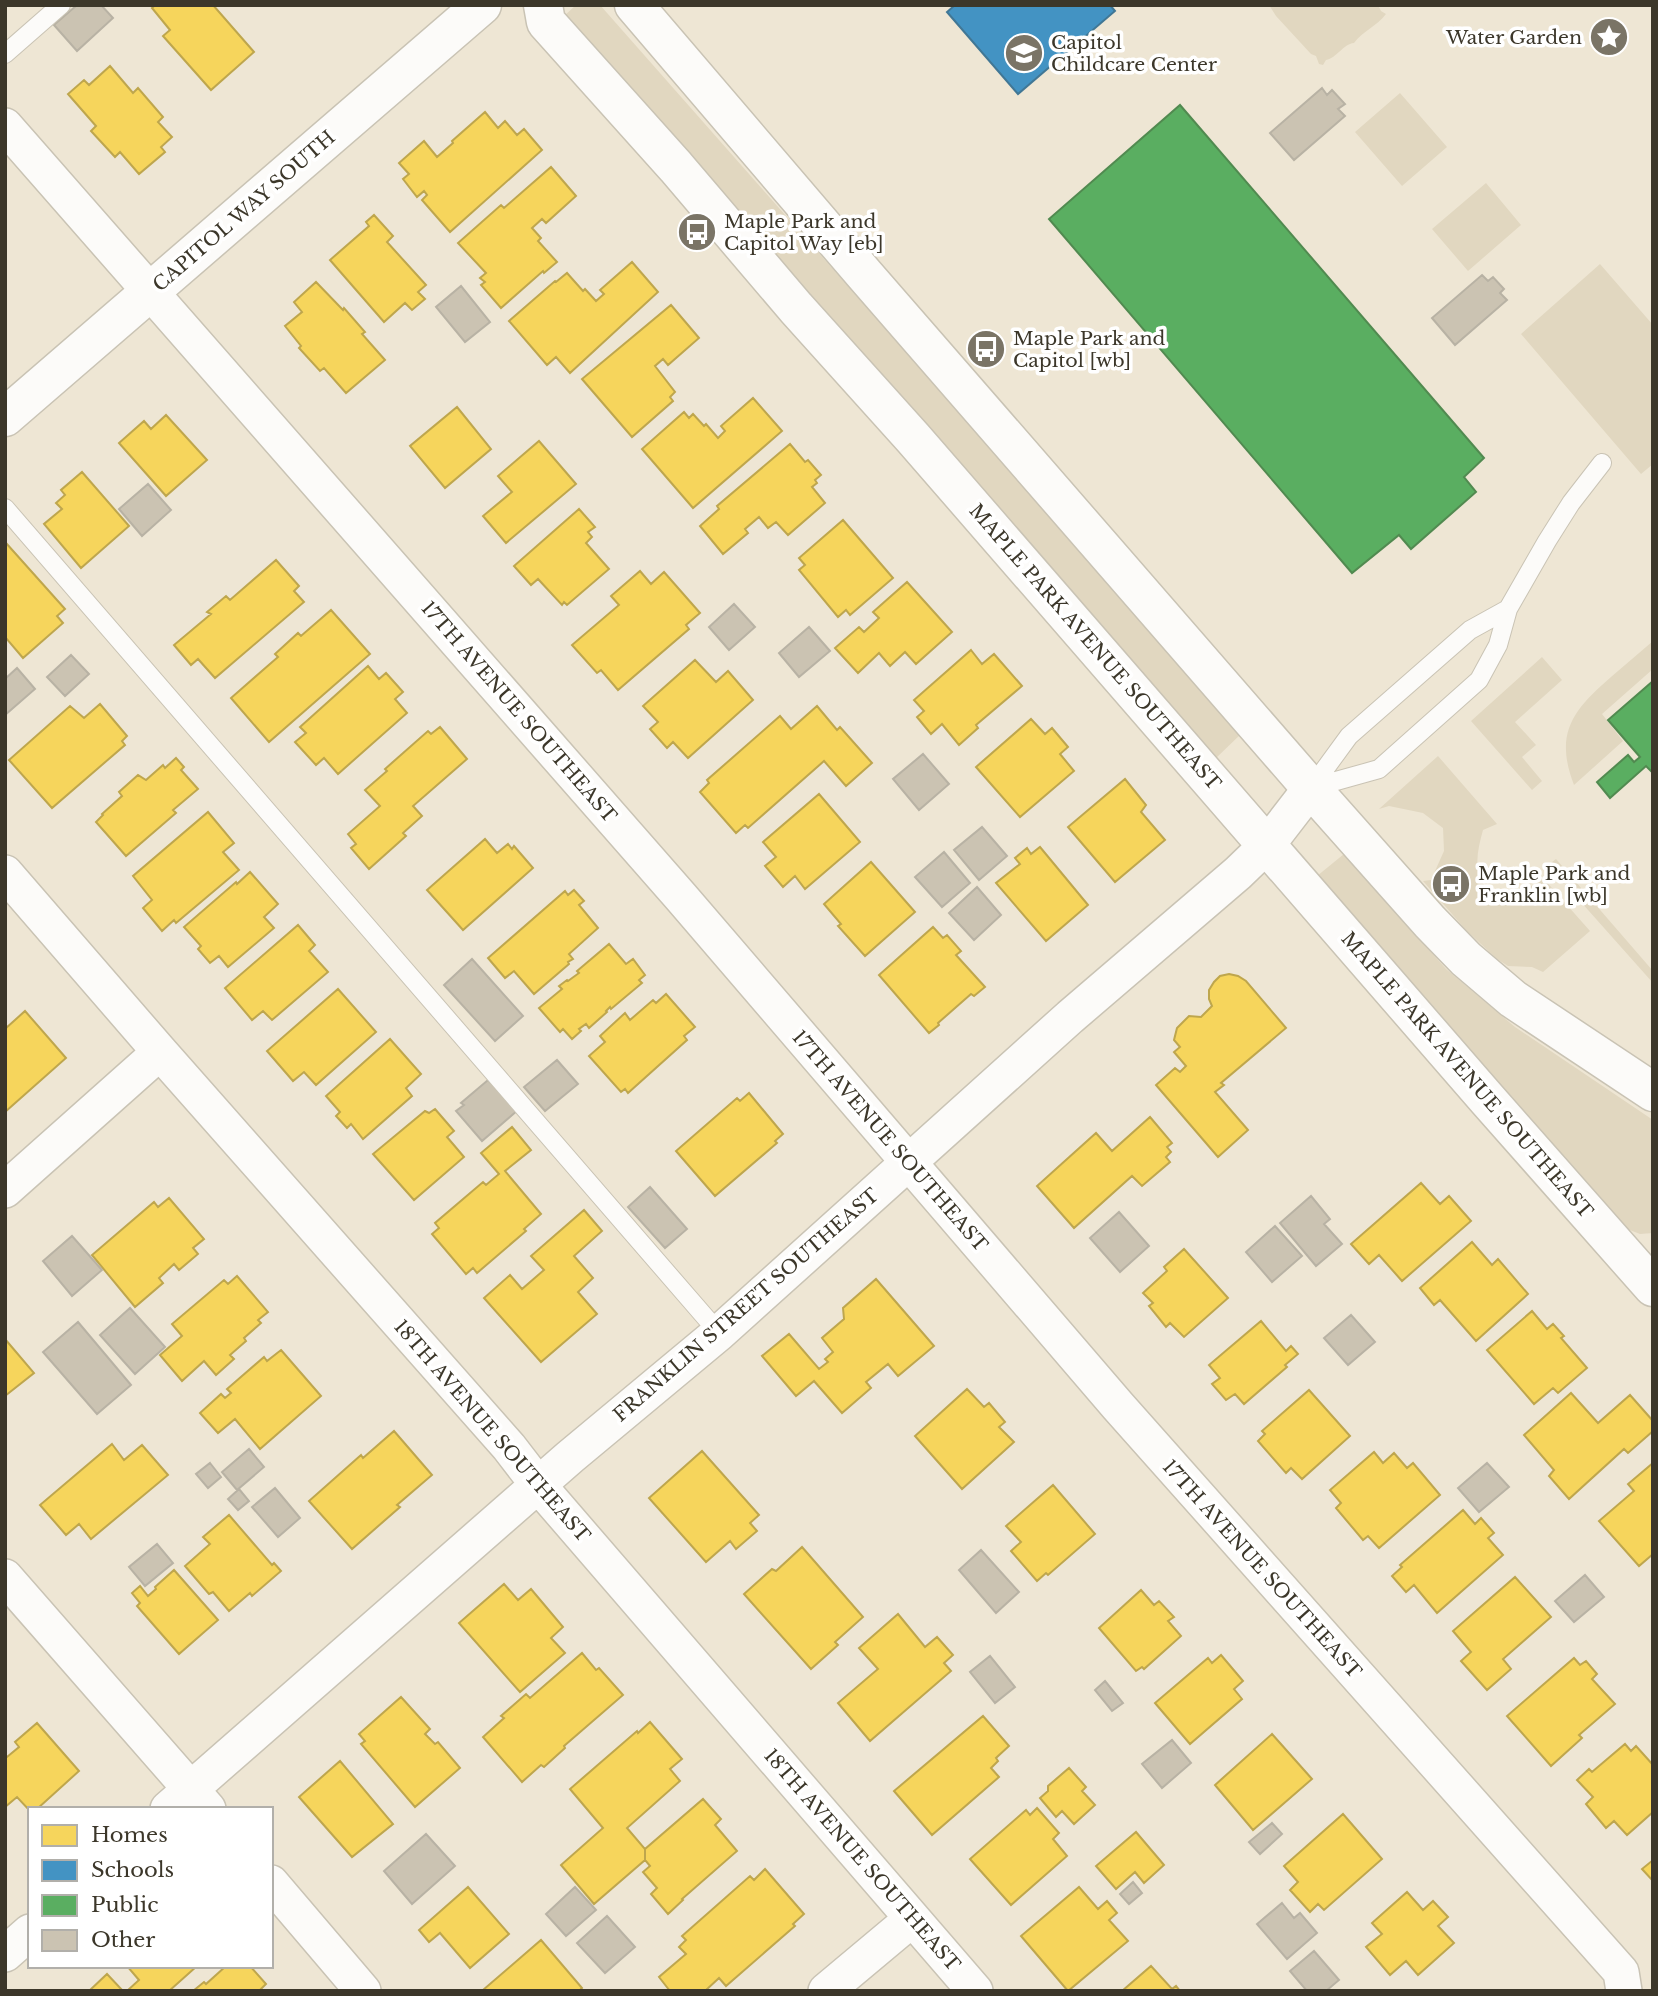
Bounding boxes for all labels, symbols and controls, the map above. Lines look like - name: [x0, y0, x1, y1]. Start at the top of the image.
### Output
- place icon: Water Garden: [1588, 16, 1630, 58]
- place label: Water Garden: [1445, 26, 1582, 49]
- place label: Capitol Childcare Center: [1051, 31, 1217, 76]
- school or university icon: Capitol Childcare Center: [1003, 32, 1045, 74]
- street label: CAPITOL WAY SOUTH: [148, 126, 340, 296]
- place label: Maple Park and Capitol Way [eb]: [724, 210, 884, 255]
- bus stop icon: Maple Park and Capitol Way [eb]: [676, 211, 718, 253]
- place label: Maple Park and Capitol [wb]: [1013, 327, 1166, 372]
- bus stop icon: Maple Park and Capitol [wb]: [965, 328, 1007, 370]
- street label: MAPLE PARK AVENUE SOUTHEAST: [964, 499, 1226, 795]
- street label: 17TH AVENUE SOUTHEAST: [417, 597, 621, 827]
- place label: Maple Park and Franklin [wb]: [1478, 862, 1631, 907]
- bus stop icon: Maple Park and Franklin [wb]: [1430, 863, 1472, 905]
- street label: MAPLE PARK AVENUE SOUTHEAST: [1336, 927, 1598, 1223]
- street label: 17TH AVENUE SOUTHEAST: [788, 1026, 992, 1256]
- street label: FRANKLIN STREET SOUTHEAST: [609, 1184, 883, 1426]
- street label: 18TH AVENUE SOUTHEAST: [389, 1315, 595, 1547]
- street label: 17TH AVENUE SOUTHEAST: [1158, 1455, 1366, 1683]
- street label: 18TH AVENUE SOUTHEAST: [759, 1744, 965, 1976]
- legend: [28, 1807, 273, 1968]
- text: Homes: [91, 1822, 168, 1848]
- text: Schools: [91, 1857, 174, 1883]
- text: Public: [91, 1892, 158, 1918]
- text: Other: [91, 1927, 155, 1953]

